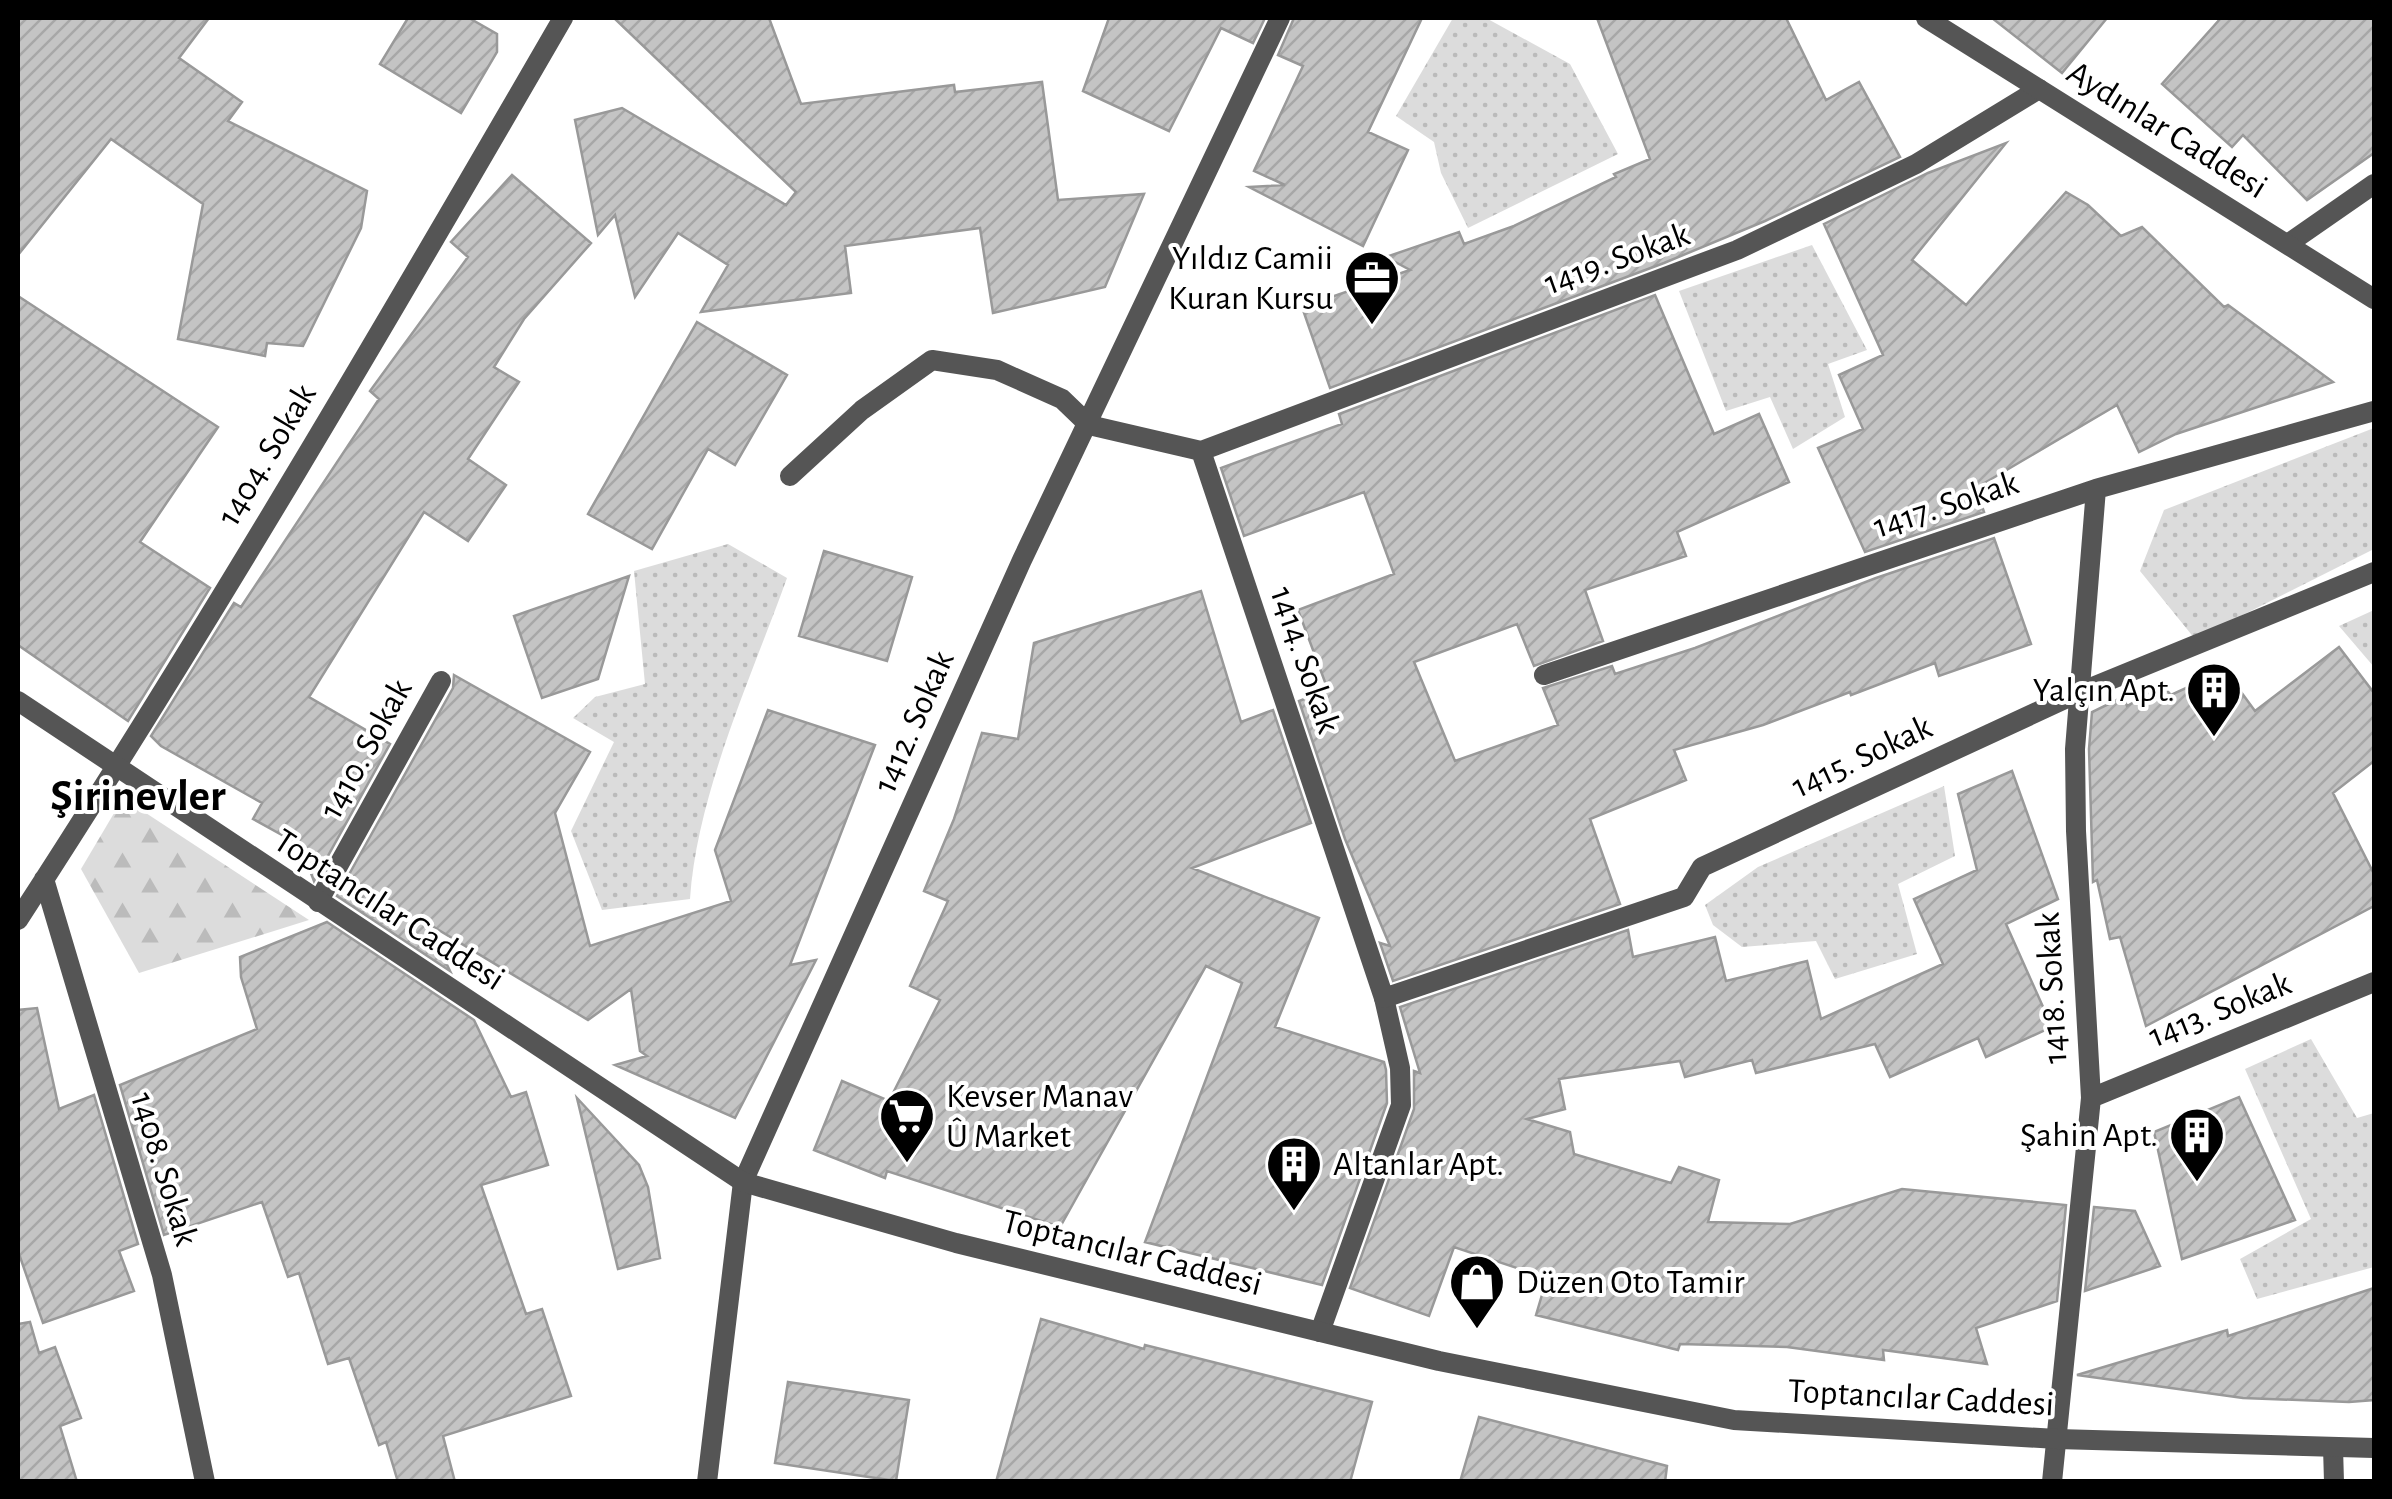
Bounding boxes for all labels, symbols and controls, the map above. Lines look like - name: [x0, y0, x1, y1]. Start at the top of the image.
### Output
- street label: Aydınlar Caddesi: [2061, 55, 2273, 205]
- street label: 1419. Sokak: [1540, 217, 1694, 301]
- place label: Yıldız Camii Kuran Kursu: [1168, 241, 1333, 316]
- office icon: Yıldız Camii Kuran Kursu: [1342, 248, 1402, 327]
- street label: 1404. Sokak: [211, 378, 323, 532]
- street label: 1417. Sokak: [1869, 465, 2023, 545]
- street label: 1414. Sokak: [1264, 582, 1346, 738]
- street label: 1412. Sokak: [867, 646, 961, 798]
- building icon: Yalçın Apt.: [2184, 660, 2244, 739]
- street label: 1410. Sokak: [313, 673, 419, 825]
- place label: Yalçın Apt.: [2033, 673, 2175, 708]
- street label: 1415. Sokak: [1787, 709, 1937, 805]
- district label: Şirinevler: [50, 774, 226, 819]
- street label: Toptancılar Caddesi: [268, 823, 510, 997]
- street label: 1418. Sokak: [2031, 911, 2073, 1065]
- street label: 1413. Sokak: [2144, 966, 2296, 1054]
- place label: Kevser Manav Û Market: [946, 1079, 1133, 1154]
- supermarket icon: Kevser Manav Û Market: [877, 1086, 937, 1165]
- street label: 1408. Sokak: [124, 1088, 204, 1250]
- building icon: Şahin Apt.: [2167, 1105, 2227, 1184]
- place label: Şahin Apt.: [2020, 1118, 2158, 1153]
- building icon: Altanlar Apt.: [1264, 1134, 1324, 1213]
- place label: Altanlar Apt.: [1333, 1147, 1504, 1182]
- street label: Toptancılar Caddesi: [998, 1204, 1266, 1302]
- shop icon: Düzen Oto Tamir: [1447, 1252, 1507, 1331]
- place label: Düzen Oto Tamir: [1516, 1265, 1745, 1300]
- street label: Toptancılar Caddesi: [1787, 1374, 2055, 1422]

